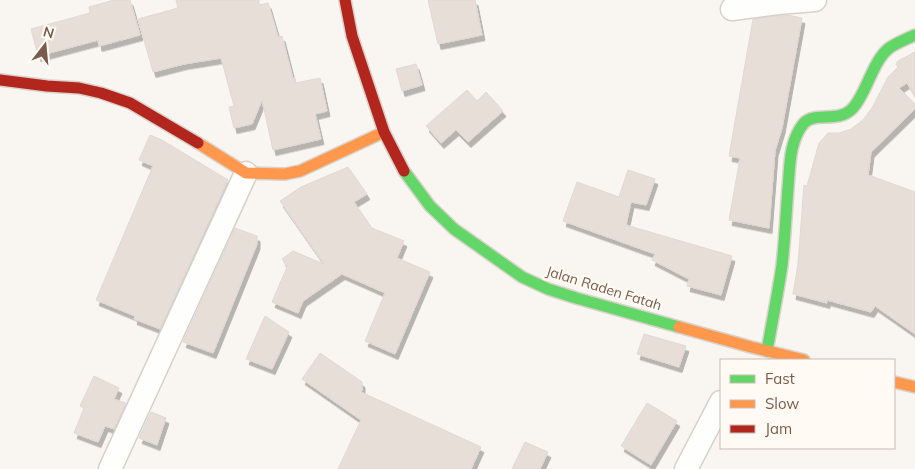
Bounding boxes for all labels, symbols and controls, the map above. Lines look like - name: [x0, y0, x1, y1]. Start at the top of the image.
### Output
- north arrow: [20, 20, 70, 70]
- text: N: [41, 22, 56, 43]
- street label: Jalan Raden Fatah: [544, 262, 664, 314]
- legend: [720, 359, 895, 449]
- text: Fast: [765, 369, 795, 388]
- text: Slow: [765, 394, 799, 413]
- text: Jam: [765, 419, 792, 438]

